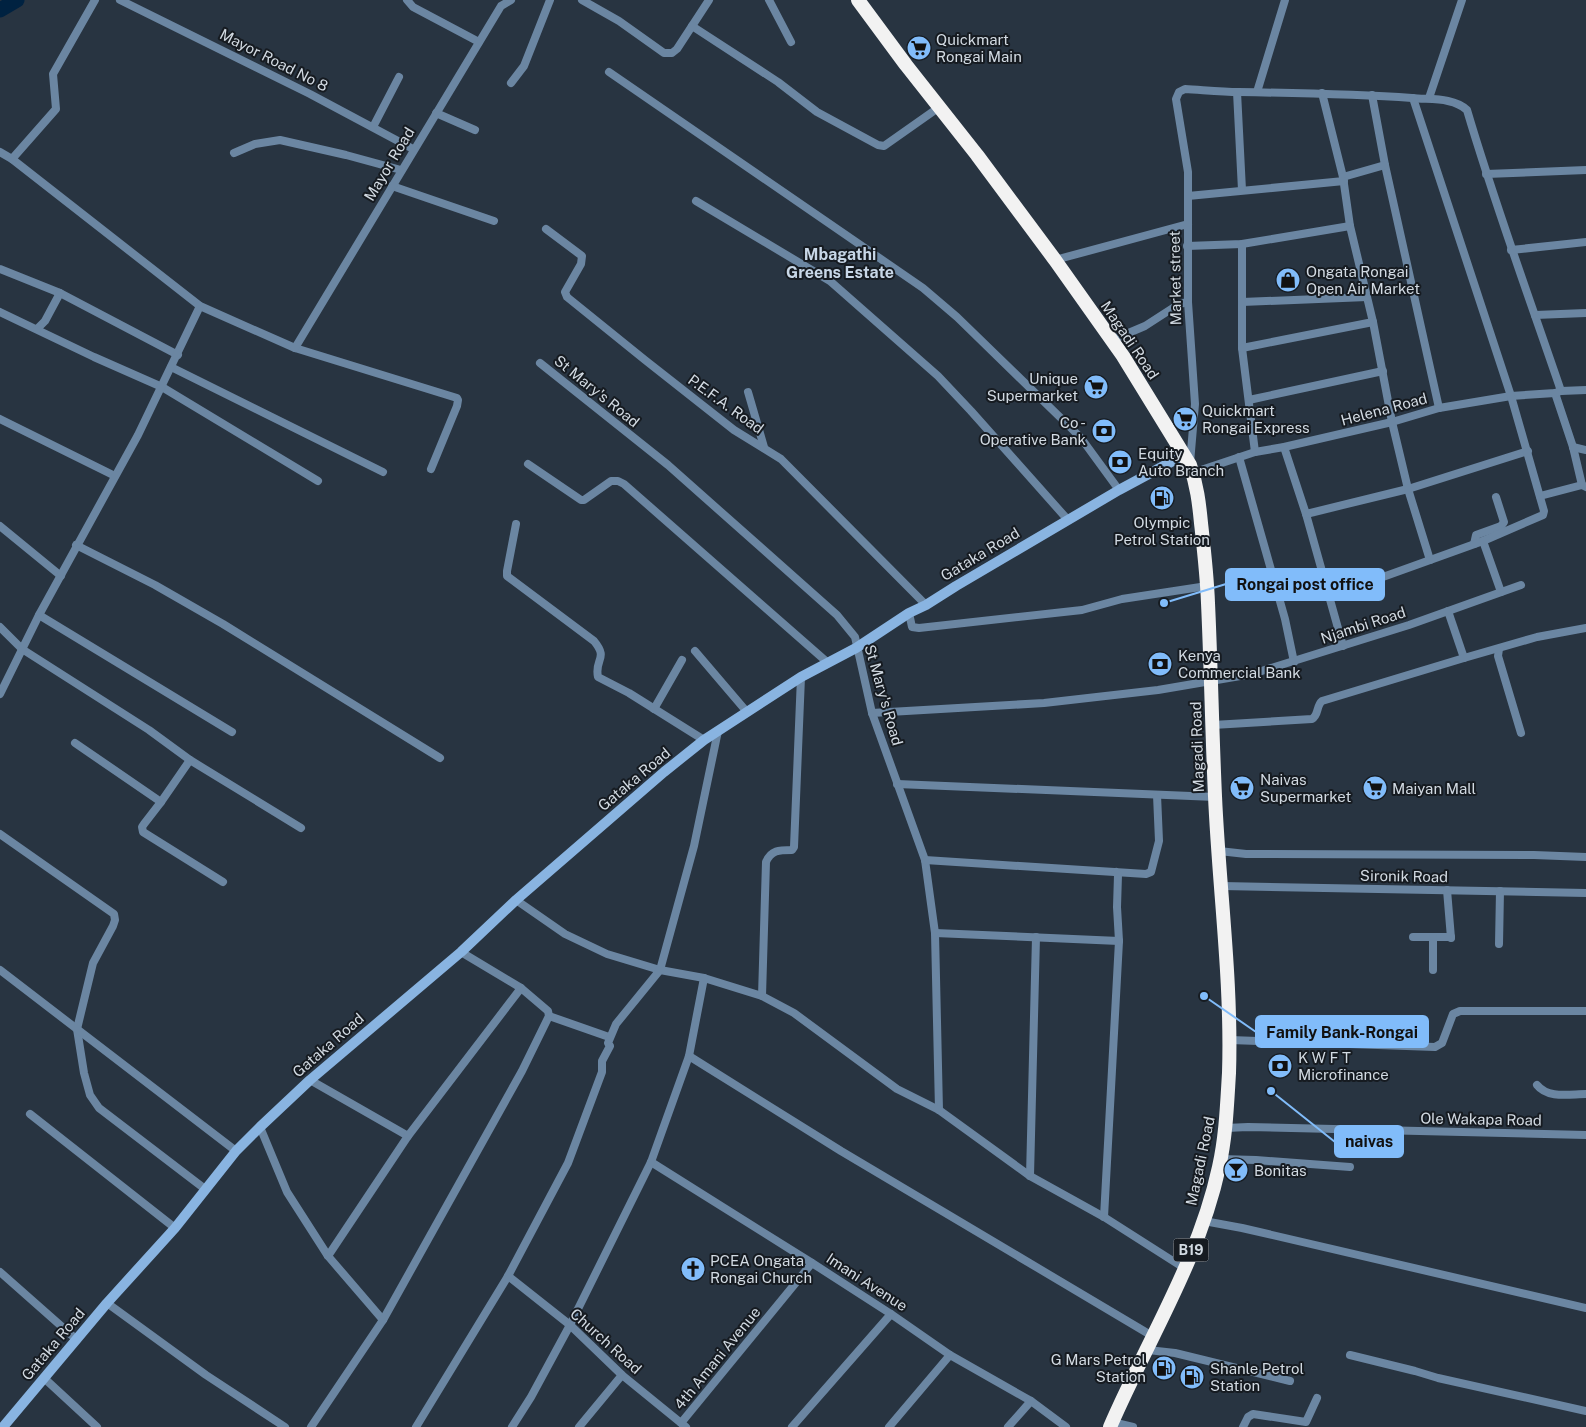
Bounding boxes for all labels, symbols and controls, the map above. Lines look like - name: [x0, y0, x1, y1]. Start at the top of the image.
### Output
- street label: Mayor Road No 8: [217, 25, 331, 95]
- place label: Quickmart Rongai Main: [936, 31, 1022, 65]
- supermarket icon: Quickmart Rongai Main: [906, 35, 932, 61]
- street label: Mayor Road: [360, 124, 418, 204]
- street label: Market street: [1166, 230, 1184, 325]
- district label: Mbagathi Greens Estate: [786, 245, 894, 282]
- place label: Ongata Rongai Open Air Market: [1306, 263, 1420, 297]
- shop icon: Ongata Rongai Open Air Market: [1275, 267, 1301, 293]
- street label: Magadi Road: [1098, 298, 1162, 382]
- street label: St Mary's Road: [551, 352, 643, 430]
- place label: Unique Supermarket: [987, 370, 1078, 404]
- street label: P.E.F.A. Road: [685, 371, 767, 437]
- supermarket icon: Unique Supermarket: [1083, 374, 1109, 400]
- street label: Helena Road: [1339, 389, 1429, 429]
- place label: Quickmart Rongai Express: [1202, 402, 1310, 436]
- supermarket icon: Quickmart Rongai Express: [1172, 406, 1198, 432]
- place label: Co - Operative Bank: [980, 414, 1086, 448]
- bank icon: Co - Operative Bank: [1091, 418, 1117, 444]
- place label: Equity Auto Branch: [1138, 445, 1224, 479]
- bank icon: Equity Auto Branch: [1107, 449, 1133, 475]
- fuel station icon: Olympic Petrol Station: [1149, 485, 1175, 511]
- place label: Olympic Petrol Station: [1114, 514, 1210, 548]
- street label: Gataka Road: [938, 524, 1022, 584]
- callout: Rongai post office: [1226, 569, 1384, 600]
- text: Rongai post office: [1236, 575, 1374, 594]
- street label: Njambi Road: [1318, 603, 1408, 647]
- street label: St Mary's Road: [861, 643, 907, 747]
- place label: Kenya Commercial Bank: [1178, 647, 1301, 681]
- bank icon: Kenya Commercial Bank: [1147, 651, 1173, 677]
- street label: Magadi Road: [1187, 701, 1207, 793]
- street label: Gataka Road: [595, 744, 673, 814]
- place label: Naivas Supermarket: [1260, 771, 1351, 805]
- supermarket icon: Naivas Supermarket: [1229, 775, 1255, 801]
- supermarket icon: Maiyan Mall: [1362, 775, 1388, 801]
- place label: Maiyan Mall: [1392, 780, 1476, 797]
- street label: Sironik Road: [1360, 867, 1448, 885]
- street label: Gataka Road: [289, 1009, 367, 1081]
- callout: Family Bank-Rongai: [1256, 1016, 1428, 1047]
- text: Family Bank-Rongai: [1266, 1023, 1418, 1042]
- place label: K W F T Microfinance: [1298, 1049, 1389, 1083]
- bank icon: K W F T Microfinance: [1267, 1053, 1293, 1079]
- street label: Ole Wakapa Road: [1420, 1109, 1542, 1129]
- street label: Magadi Road: [1182, 1115, 1218, 1207]
- callout: naivas: [1335, 1126, 1403, 1157]
- text: naivas: [1345, 1132, 1393, 1151]
- bar icon: Bonitas: [1223, 1157, 1249, 1183]
- place label: Bonitas: [1254, 1162, 1307, 1179]
- road number: B19: [1174, 1238, 1208, 1262]
- street label: Imani Avenue: [823, 1250, 911, 1314]
- place label: PCEA Ongata Rongai Church: [710, 1252, 812, 1286]
- church icon: PCEA Ongata Rongai Church: [680, 1256, 706, 1282]
- street label: 4th Amani Avenue: [670, 1303, 764, 1413]
- street label: Gataka Road: [18, 1305, 88, 1383]
- street label: Church Road: [567, 1305, 645, 1377]
- place label: G Mars Petrol Station: [1051, 1351, 1146, 1385]
- fuel station icon: G Mars Petrol Station: [1151, 1355, 1177, 1381]
- place label: Shanle Petrol Station: [1210, 1360, 1304, 1394]
- fuel station icon: Shanle Petrol Station: [1179, 1364, 1205, 1390]

